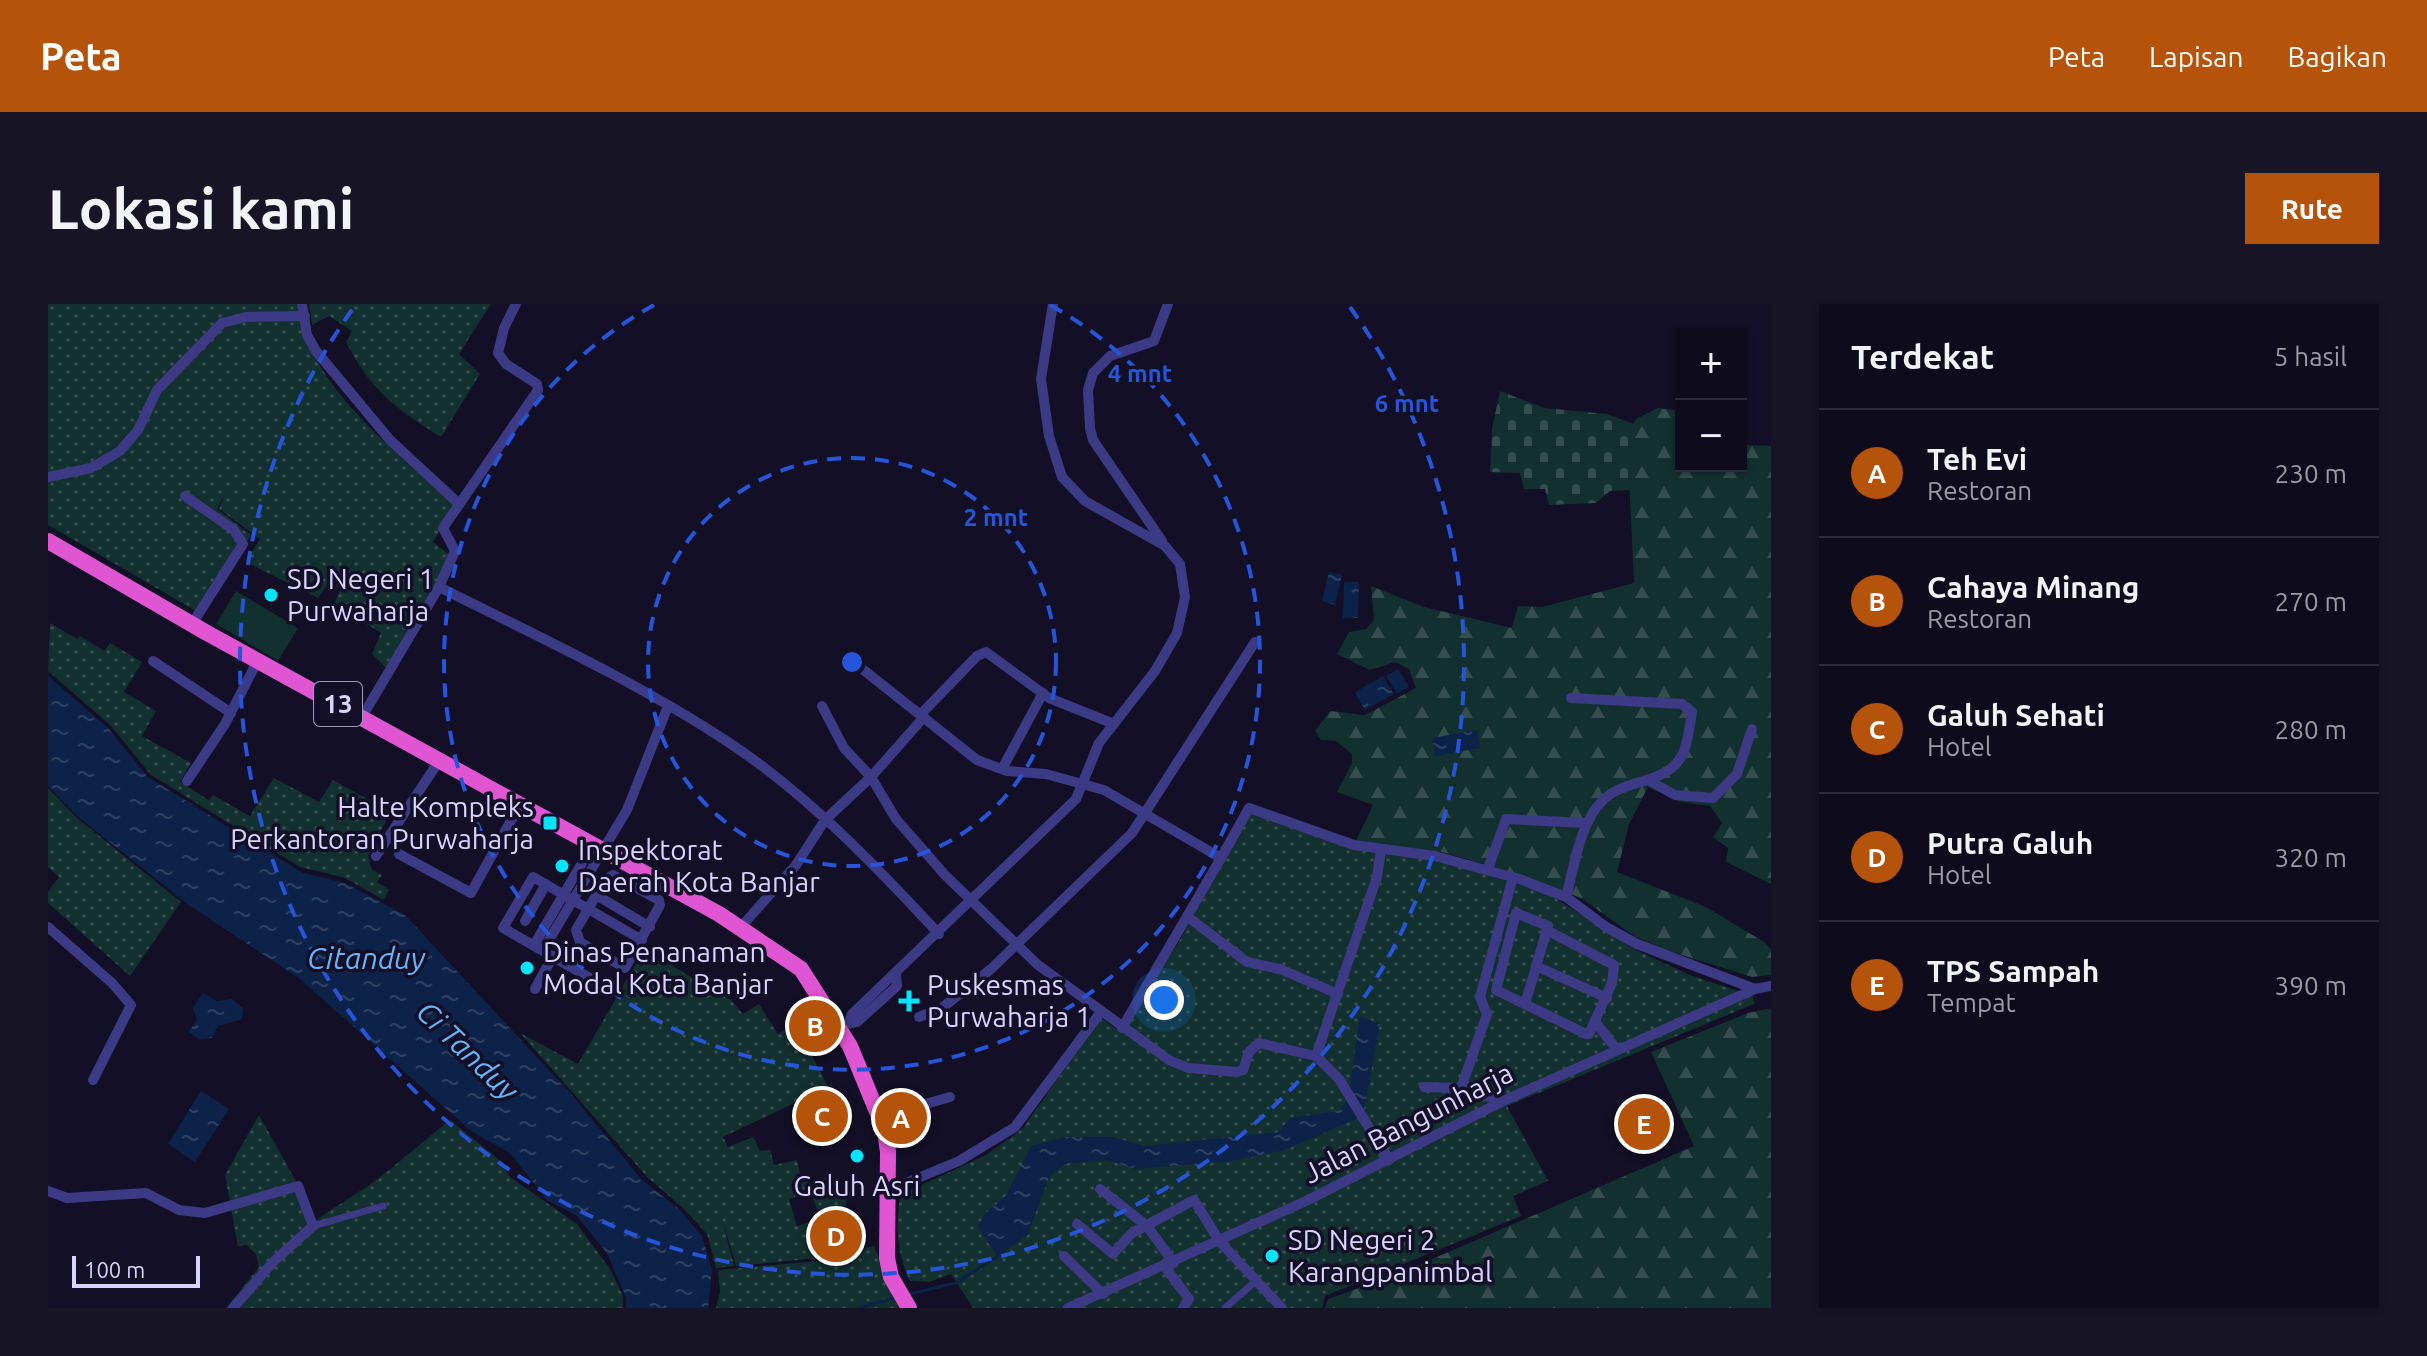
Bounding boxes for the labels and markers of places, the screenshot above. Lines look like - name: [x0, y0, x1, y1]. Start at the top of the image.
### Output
- place label: SD Negeri 1 Purwaharja: [287, 563, 434, 626]
- marker: SD Negeri 1 Purwaharja: [262, 586, 280, 604]
- centre of rings: [838, 648, 866, 676]
- place label: Halte Kompleks Perkantoran Purwaharja: [230, 791, 534, 854]
- marker: Halte Kompleks Perkantoran Purwaharja: [541, 814, 559, 832]
- place label: Inspektorat Daerah Kota Banjar: [578, 834, 820, 897]
- marker: Inspektorat Daerah Kota Banjar: [553, 857, 571, 875]
- place label: Dinas Penanaman Modal Kota Banjar: [543, 936, 773, 999]
- marker: Dinas Penanaman Modal Kota Banjar: [518, 959, 536, 977]
- place label: Puskesmas Purwaharja 1: [927, 969, 1091, 1032]
- marker: Puskesmas Purwaharja 1: [898, 990, 920, 1012]
- pin: B: [789, 996, 841, 1056]
- pin: C: [796, 1086, 848, 1146]
- pin: A: [875, 1088, 927, 1148]
- pin: E: [1618, 1094, 1670, 1154]
- marker: Galuh Asri: [848, 1147, 866, 1165]
- place label: Galuh Asri: [794, 1170, 920, 1201]
- pin: D: [810, 1206, 862, 1266]
- place label: SD Negeri 2 Karangpanimbal: [1288, 1224, 1492, 1287]
- marker: SD Negeri 2 Karangpanimbal: [1263, 1247, 1281, 1265]

